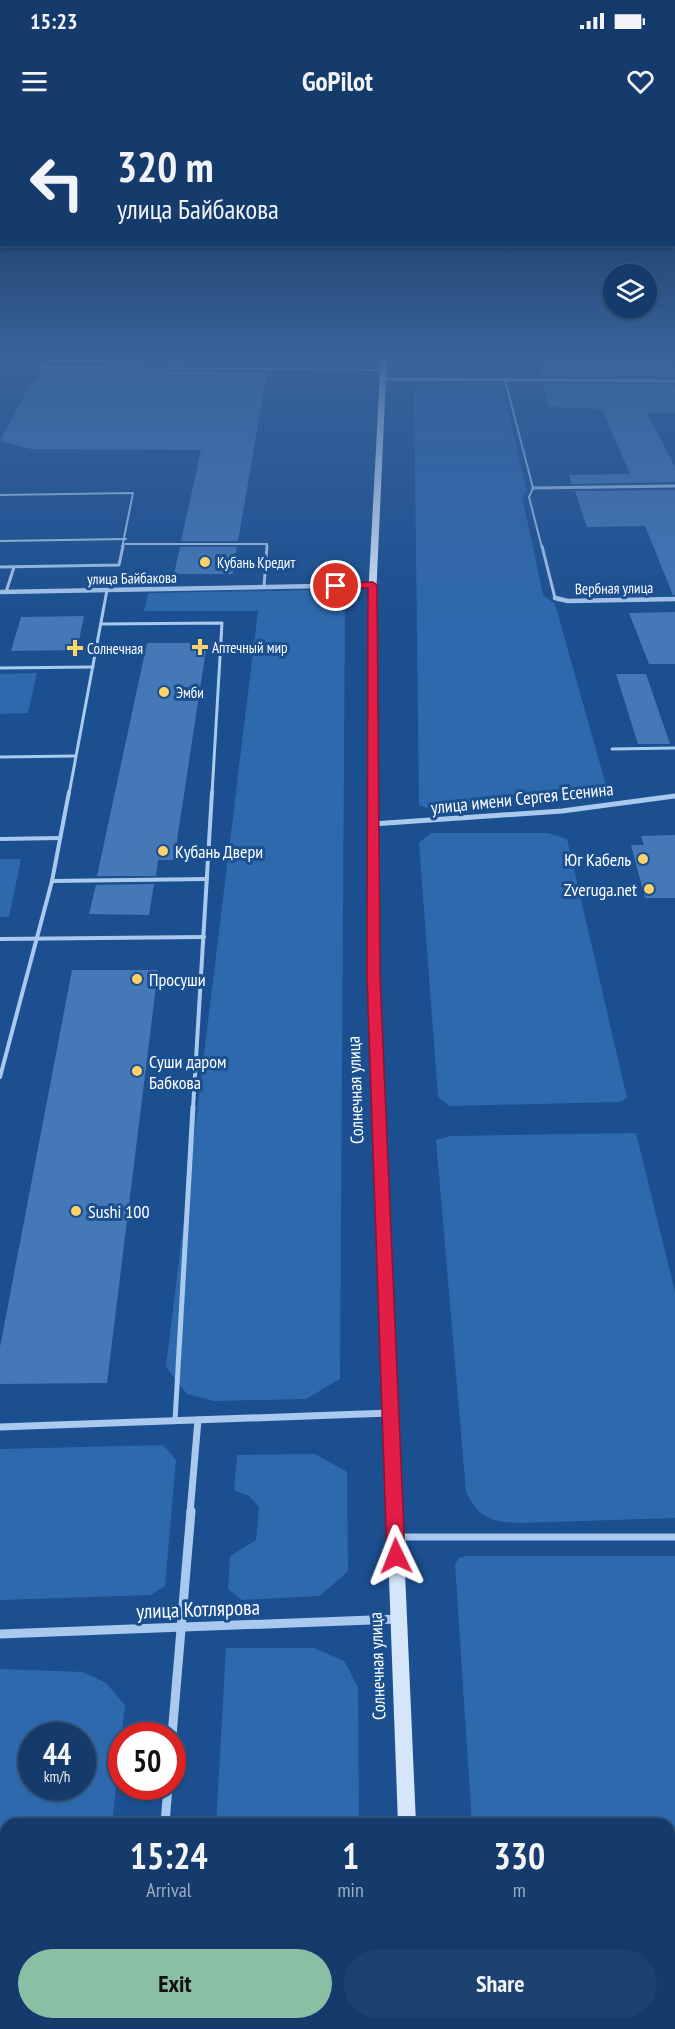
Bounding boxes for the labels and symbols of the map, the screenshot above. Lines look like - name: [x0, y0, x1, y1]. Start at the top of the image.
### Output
- place label: Кубань Кредит: [217, 553, 295, 572]
- marker: Кубань Кредит: [198, 555, 212, 569]
- pin: [310, 560, 361, 611]
- street label: улица Байбакова: [87, 568, 177, 588]
- street label: Вербная улица: [575, 578, 653, 598]
- place label: Аптечный мир: [212, 638, 288, 657]
- place label: Солнечная: [87, 639, 143, 658]
- marker: Аптечный мир: [193, 640, 207, 654]
- marker: Солнечная: [68, 641, 82, 655]
- place label: Эмби: [176, 683, 204, 702]
- marker: Эмби: [157, 685, 171, 699]
- street label: улица имени Сергея Есенина: [430, 777, 614, 819]
- place label: Кубань Двери: [175, 840, 263, 863]
- marker: Кубань Двери: [156, 844, 170, 858]
- place label: Юг Кабель: [564, 848, 631, 871]
- marker: Юг Кабель: [636, 852, 650, 866]
- place label: Zveruga.net: [564, 878, 637, 901]
- marker: Zveruga.net: [642, 882, 656, 896]
- place label: Просуши: [149, 968, 206, 991]
- marker: Просуши: [130, 972, 144, 986]
- street label: Солнечная улица: [342, 1036, 368, 1144]
- place label: Суши даром Бабкова: [149, 1050, 226, 1094]
- marker: Суши даром Бабкова: [130, 1064, 144, 1078]
- place label: Sushi 100: [88, 1200, 150, 1223]
- marker: Sushi 100: [69, 1204, 83, 1218]
- position arrow: [364, 1524, 428, 1588]
- street label: улица Котлярова: [136, 1593, 260, 1625]
- street label: Солнечная улица: [364, 1612, 390, 1720]
- speed limit sign: 50: [108, 1722, 186, 1800]

